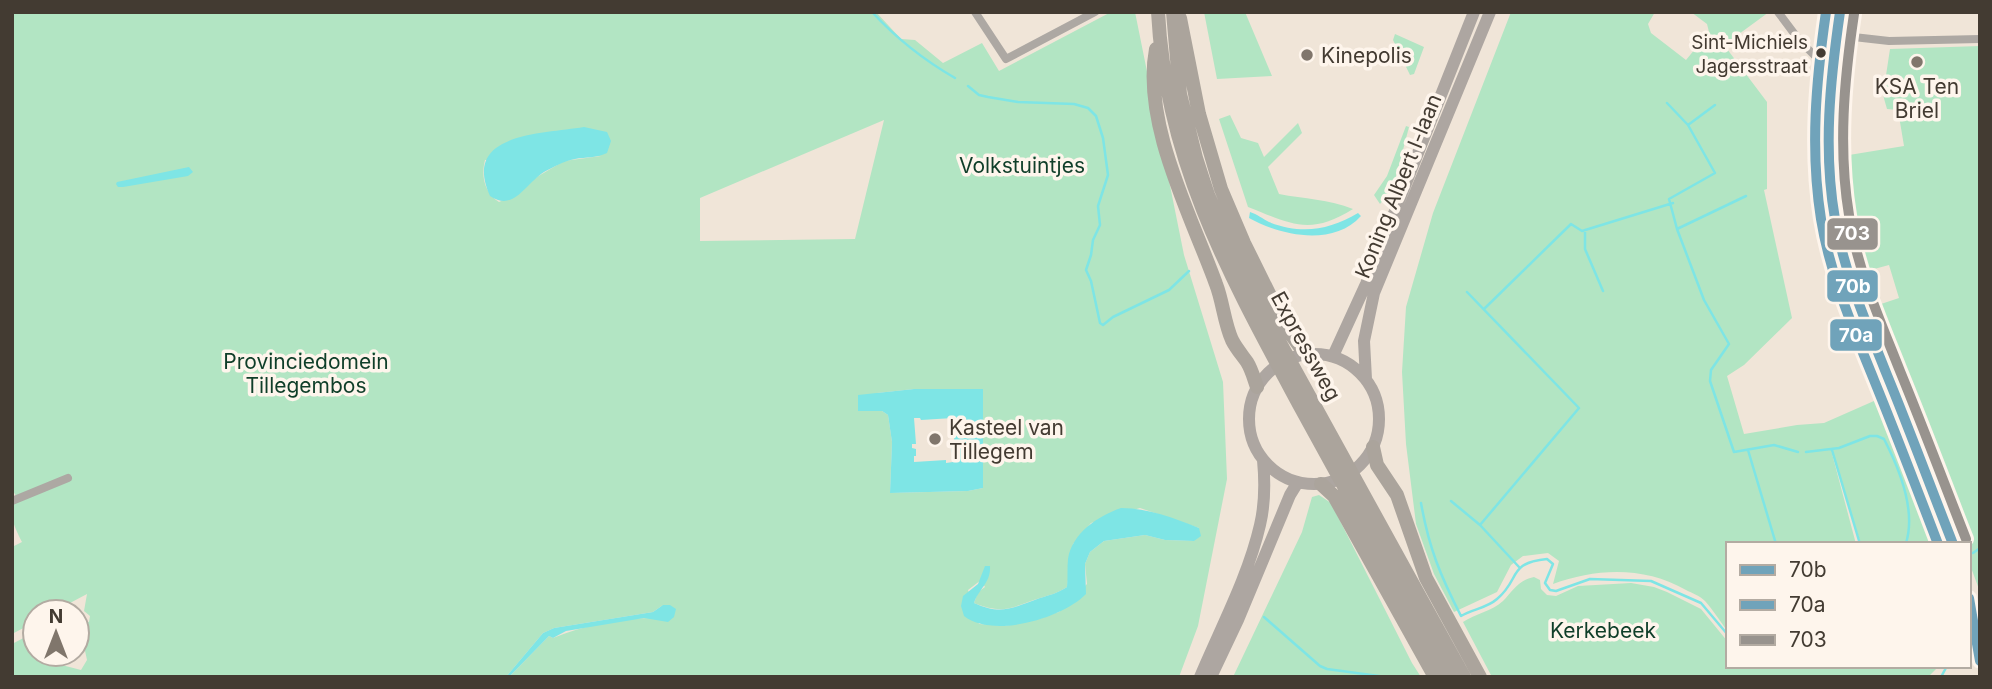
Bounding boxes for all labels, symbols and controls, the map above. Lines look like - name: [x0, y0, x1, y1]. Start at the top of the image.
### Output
- place label: Sint-Michiels Jagersstraat: [1691, 31, 1808, 78]
- place label: Kinepolis: [1321, 43, 1412, 68]
- marker: Sint-Michiels Jagersstraat: [1814, 46, 1828, 60]
- marker: Kinepolis: [1299, 47, 1315, 63]
- marker: KSA Ten Briel: [1909, 54, 1925, 70]
- place label: KSA Ten Briel: [1875, 74, 1959, 123]
- street label: Koning Albert I-laan: [1350, 90, 1446, 282]
- park label: Volkstuintjes: [959, 153, 1085, 178]
- line badge: 703: [1826, 217, 1879, 251]
- text: 703: [1834, 222, 1870, 245]
- line badge: 70b: [1826, 269, 1879, 303]
- text: 70b: [1835, 275, 1871, 298]
- street label: Expressweg: [1266, 287, 1346, 405]
- line badge: 70a: [1829, 318, 1883, 352]
- text: 70a: [1839, 324, 1873, 347]
- park label: Provinciedomein Tillegembos: [223, 349, 389, 398]
- place label: Kasteel van Tillegem: [949, 415, 1064, 464]
- marker: Kasteel van Tillegem: [927, 431, 943, 447]
- legend: [1726, 542, 1971, 668]
- text: 70b: [1789, 557, 1827, 582]
- text: 70a: [1789, 592, 1826, 617]
- north arrow: [21, 598, 91, 668]
- text: N: [49, 605, 63, 628]
- park label: Kerkebeek: [1550, 618, 1656, 643]
- text: 703: [1789, 627, 1827, 652]

